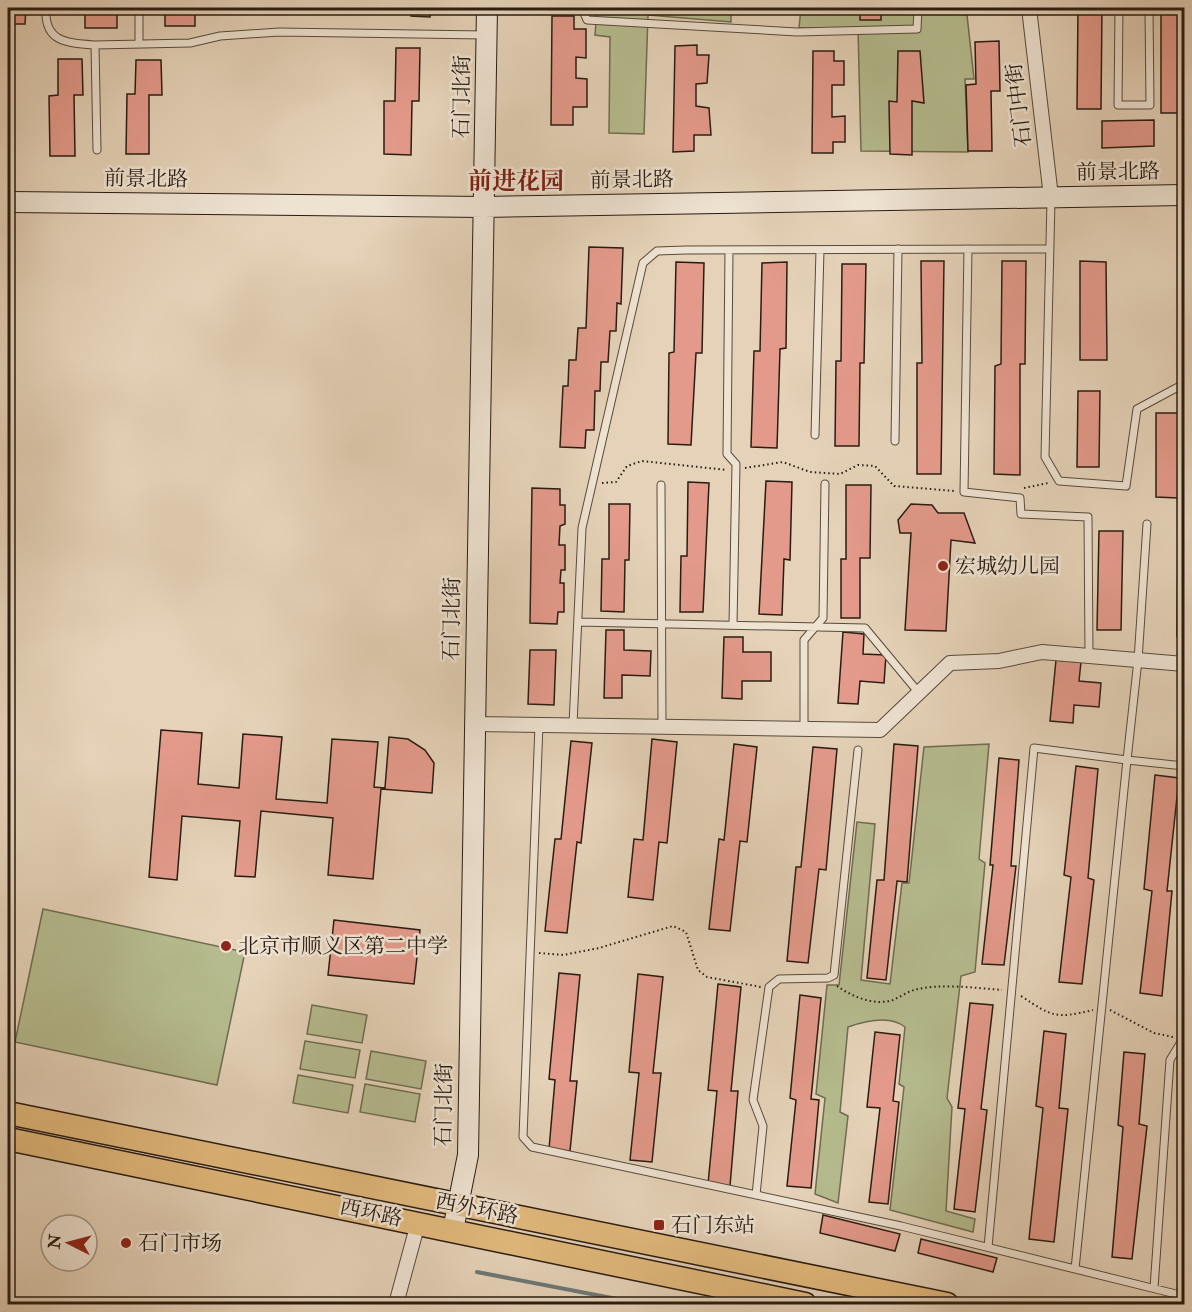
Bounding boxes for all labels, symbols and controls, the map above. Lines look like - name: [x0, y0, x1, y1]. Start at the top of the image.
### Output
- street label: 石门北街: [448, 55, 476, 139]
- street label: 石门中街: [1000, 62, 1038, 148]
- street label: 前景北路: [1076, 158, 1160, 186]
- street label: 前景北路: [104, 165, 188, 193]
- district label: 前进花园: [468, 166, 564, 197]
- street label: 前景北路: [590, 166, 674, 194]
- place label: 宏城幼儿园: [955, 553, 1060, 580]
- marker: 宏城幼儿园: [936, 559, 950, 573]
- street label: 石门北街: [438, 577, 466, 661]
- place label: 北京市顺义区第二中学: [238, 933, 448, 960]
- marker: 北京市顺义区第二中学: [219, 939, 233, 953]
- street label: 石门北街: [430, 1063, 458, 1147]
- street label: 西外环路: [433, 1188, 521, 1230]
- street label: 西环路: [337, 1193, 405, 1233]
- place label: 石门东站: [671, 1212, 755, 1239]
- north arrow: [39, 1213, 99, 1273]
- marker: 石门东站: [652, 1218, 666, 1232]
- place label: 石门市场: [138, 1230, 222, 1257]
- text: N: [44, 1233, 66, 1251]
- marker: 石门市场: [119, 1236, 133, 1250]

